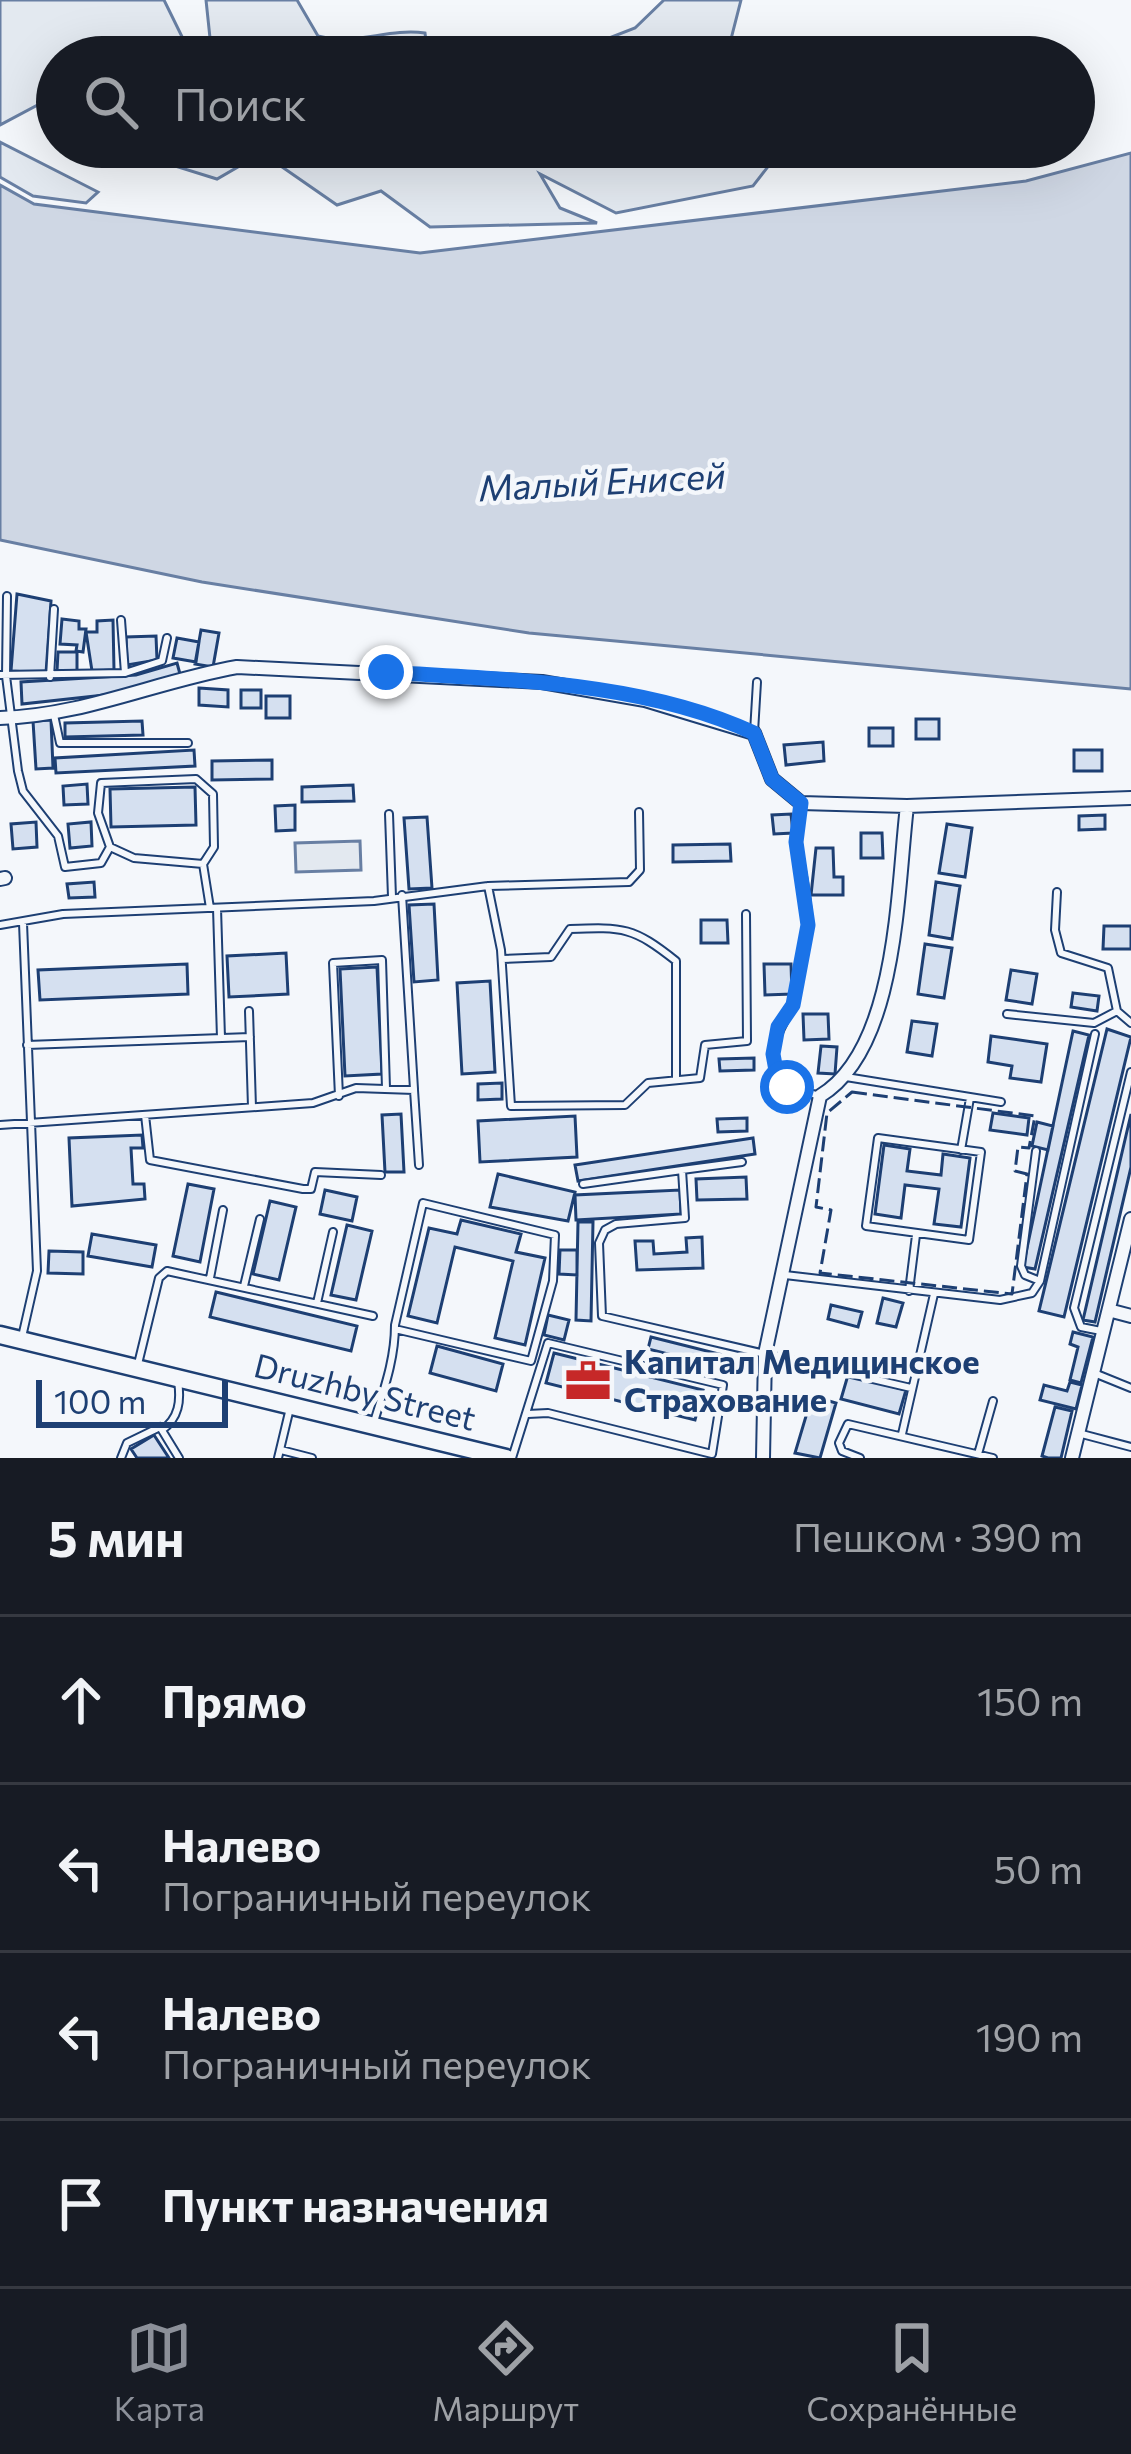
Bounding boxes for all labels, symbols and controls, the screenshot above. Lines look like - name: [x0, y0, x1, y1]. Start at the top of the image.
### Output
- search box: [36, 36, 1095, 168]
- icon: search: [78, 69, 144, 135]
- text: Поиск: [174, 75, 307, 130]
- water label: Малый Енисей: [477, 452, 727, 508]
- route end: [359, 645, 413, 699]
- route start: [760, 1060, 814, 1114]
- place label: Капитал Медицинское Страхование: [624, 1340, 980, 1419]
- street label: Druzhby Street: [250, 1343, 480, 1438]
- office icon: Капитал Медицинское Страхование: [563, 1356, 613, 1406]
- scale bar: [36, 1374, 228, 1427]
- text: 100 m: [54, 1380, 146, 1421]
- text: 5 мин: [48, 1505, 185, 1568]
- text: Пешком · 390 m: [793, 1512, 1083, 1560]
- icon: ahead: [48, 1667, 114, 1733]
- text: Прямо: [162, 1672, 307, 1727]
- text: 150 m: [977, 1676, 1083, 1724]
- text: Налево: [162, 1816, 321, 1871]
- icon: left: [48, 1835, 114, 1901]
- text: 50 m: [994, 1844, 1083, 1892]
- text: Пограничный переулок: [162, 1871, 591, 1919]
- text: Налево: [162, 1984, 321, 2039]
- icon: left: [48, 2003, 114, 2069]
- text: 190 m: [976, 2012, 1083, 2060]
- text: Пограничный переулок: [162, 2039, 591, 2087]
- icon: arrive: [48, 2171, 114, 2237]
- text: Пункт назначения: [162, 2176, 549, 2231]
- tab: Карта: [114, 2315, 205, 2428]
- tab: Маршрут: [432, 2315, 579, 2428]
- tab: Сохранённые: [807, 2315, 1017, 2428]

